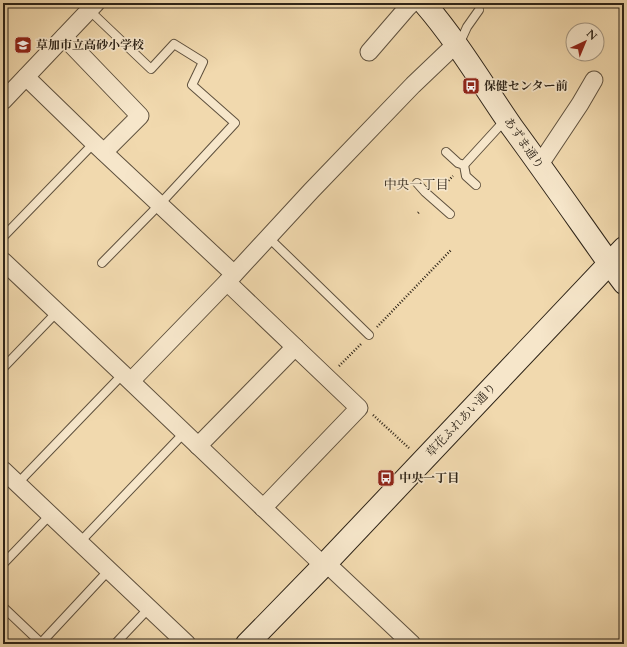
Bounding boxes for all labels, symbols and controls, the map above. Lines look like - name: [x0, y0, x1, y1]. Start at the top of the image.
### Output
- north arrow: [565, 22, 605, 62]
- text: N: [583, 26, 601, 44]
- school or university icon: 草加市立高砂小学校: [13, 35, 33, 55]
- place label: 草加市立高砂小学校: [36, 37, 144, 53]
- bus stop icon: 保健センター前: [461, 76, 481, 96]
- place label: 保健センター前: [484, 78, 568, 94]
- street label: あずま通り: [500, 114, 548, 172]
- district label: 中央一丁目: [383, 176, 449, 194]
- street label: 草花ふれあい通り: [422, 379, 500, 461]
- bus stop icon: 中央一丁目: [376, 468, 396, 488]
- place label: 中央一丁目: [399, 470, 459, 486]

